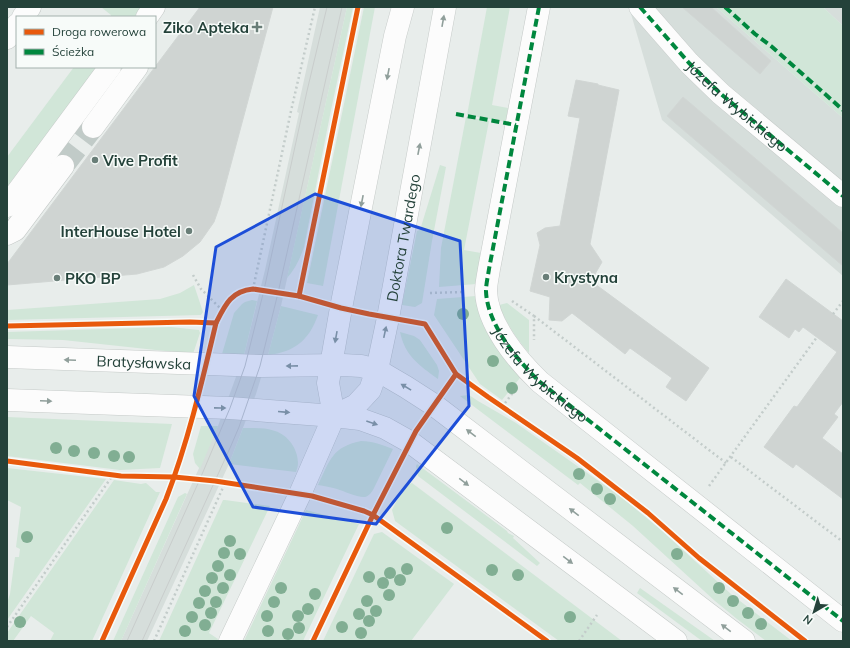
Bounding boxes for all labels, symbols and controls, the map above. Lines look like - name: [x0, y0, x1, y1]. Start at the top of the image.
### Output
- one-way arrow: [440, 15, 446, 28]
- legend: [16, 16, 156, 68]
- place label: Ziko Apteka: [163, 18, 249, 37]
- marker: Ziko Apteka: [252, 22, 262, 32]
- text: Droga rowerowa: [52, 24, 146, 39]
- text: Ścieżka: [52, 44, 94, 59]
- street label: Józefa Wybickiego: [683, 56, 792, 155]
- one-way arrow: [384, 68, 390, 80]
- one-way arrow: [416, 143, 422, 155]
- place label: Vive Profit: [102, 151, 178, 170]
- marker: Vive Profit: [90, 155, 100, 165]
- street label: Doktora Twardego: [382, 172, 424, 303]
- one-way arrow: [359, 195, 365, 208]
- place label: InterHouse Hotel: [61, 222, 181, 241]
- marker: InterHouse Hotel: [184, 226, 194, 236]
- place label: Krystyna: [554, 268, 618, 287]
- place label: PKO BP: [65, 269, 121, 288]
- marker: Krystyna: [541, 272, 551, 282]
- marker: PKO BP: [52, 273, 62, 283]
- street label: Józefa Wybickiego: [489, 323, 592, 426]
- one-way arrow: [382, 326, 388, 338]
- one-way arrow: [333, 330, 339, 343]
- street label: Bratysławska: [96, 351, 192, 373]
- one-way arrow: [64, 356, 76, 363]
- one-way arrow: [285, 363, 298, 369]
- one-way arrow: [401, 383, 411, 391]
- one-way arrow: [40, 398, 52, 405]
- one-way arrow: [214, 405, 227, 411]
- one-way arrow: [278, 409, 290, 416]
- one-way arrow: [366, 420, 378, 426]
- one-way arrow: [465, 429, 476, 437]
- one-way arrow: [458, 478, 469, 486]
- one-way arrow: [569, 508, 580, 516]
- one-way arrow: [563, 556, 573, 564]
- one-way arrow: [672, 587, 683, 595]
- north arrow: [794, 592, 834, 632]
- text: N: [800, 612, 815, 628]
- one-way arrow: [721, 623, 732, 632]

